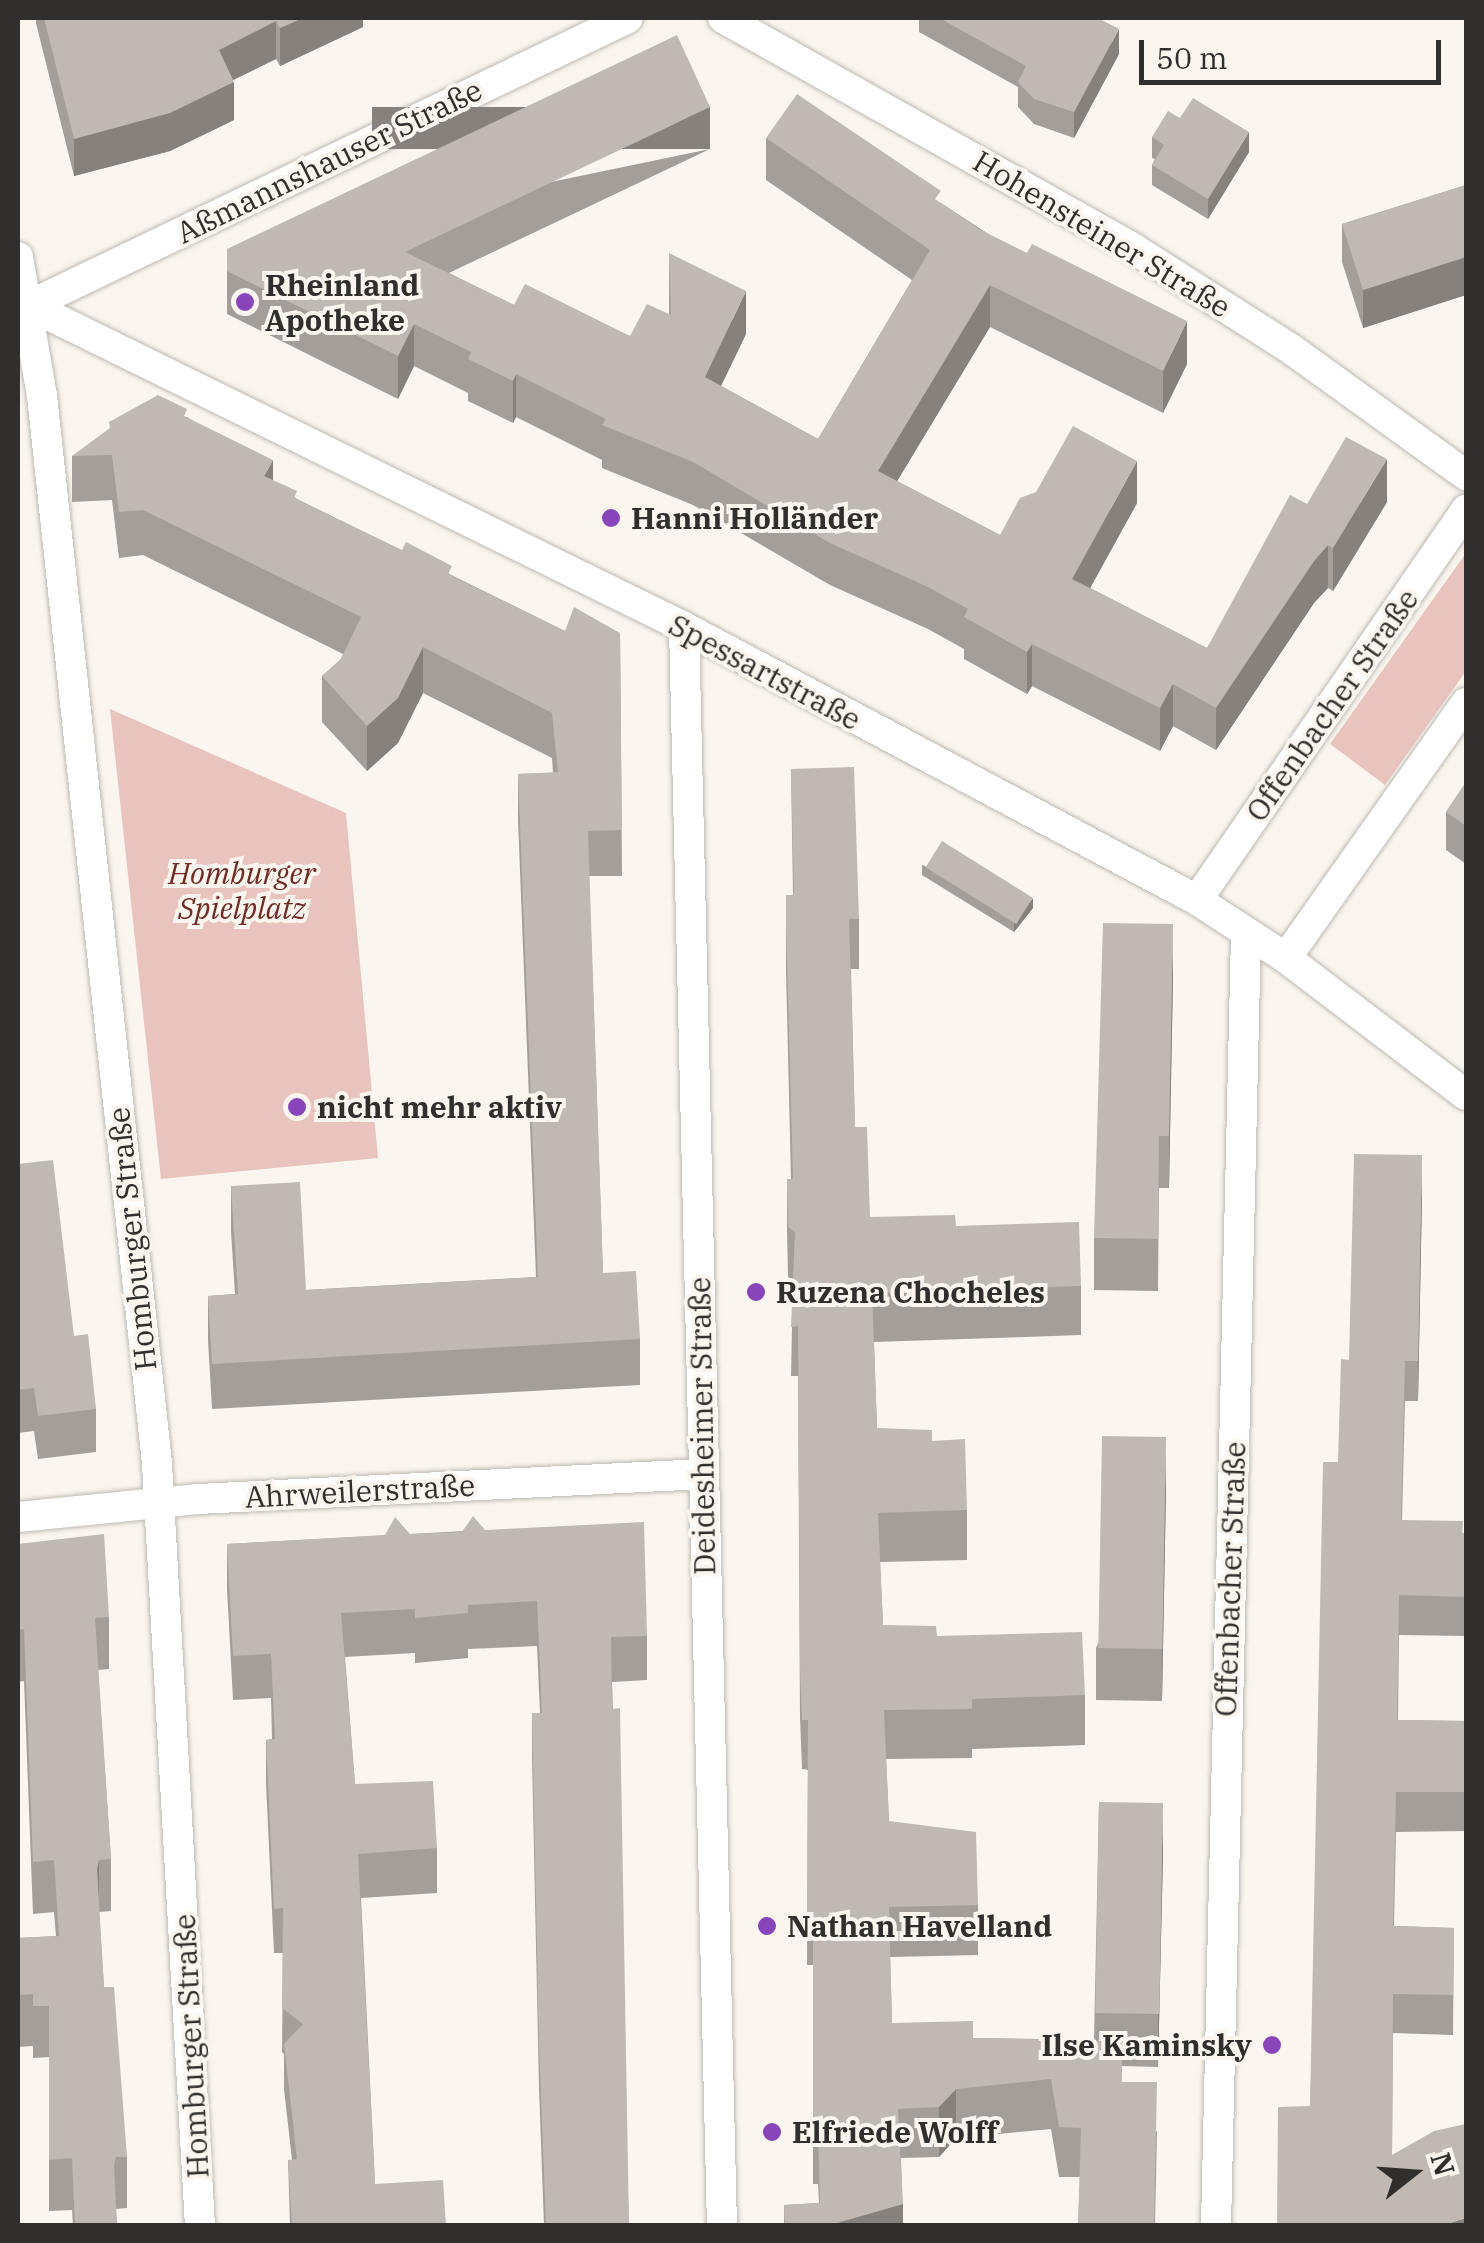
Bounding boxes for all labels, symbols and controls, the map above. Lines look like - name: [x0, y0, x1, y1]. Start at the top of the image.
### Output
- scale bar: [1144, 20, 1446, 82]
- text: 50 m: [1156, 38, 1228, 77]
- street label: Aßmannshauser Straße: [170, 71, 488, 251]
- street label: Hohensteiner Straße: [967, 143, 1237, 325]
- place label: Rheinland Apotheke: [265, 267, 419, 338]
- marker: Rheinland Apotheke: [234, 291, 256, 313]
- place label: Hanni Holländer: [631, 500, 878, 536]
- marker: Hanni Holländer: [600, 507, 622, 529]
- street label: Offenbacher Straße: [1238, 582, 1426, 828]
- street label: Spessartstraße: [663, 606, 867, 738]
- park label: Homburger Spielplatz: [168, 855, 316, 926]
- place label: nicht mehr aktiv: [317, 1089, 562, 1125]
- marker: nicht mehr aktiv: [286, 1096, 308, 1118]
- street label: Homburger Straße: [100, 1106, 164, 1372]
- place label: Ruzena Chocheles: [776, 1274, 1045, 1310]
- street label: Deidesheimer Straße: [681, 1277, 723, 1575]
- marker: Ruzena Chocheles: [745, 1281, 767, 1303]
- street label: Offenbacher Straße: [1207, 1441, 1253, 1717]
- street label: Ahrweilerstraße: [244, 1467, 476, 1515]
- place label: Nathan Havelland: [787, 1908, 1052, 1944]
- street label: Homburger Straße: [166, 1913, 216, 2179]
- marker: Nathan Havelland: [756, 1915, 778, 1937]
- place label: Ilse Kaminsky: [1041, 2027, 1252, 2063]
- marker: Ilse Kaminsky: [1261, 2034, 1283, 2056]
- place label: Elfriede Wolff: [792, 2114, 998, 2150]
- marker: Elfriede Wolff: [761, 2121, 783, 2143]
- north arrow: [1364, 2123, 1464, 2223]
- text: N: [1422, 2148, 1464, 2180]

